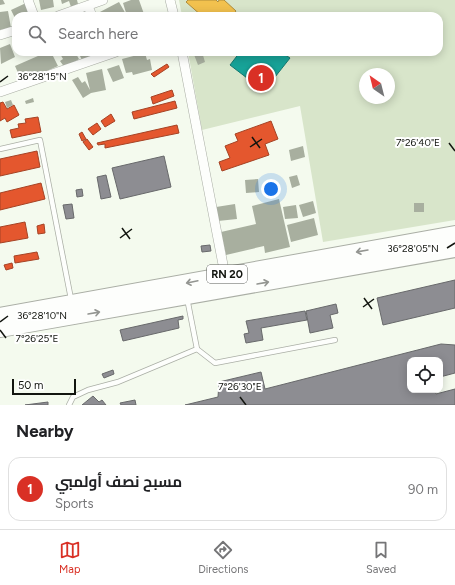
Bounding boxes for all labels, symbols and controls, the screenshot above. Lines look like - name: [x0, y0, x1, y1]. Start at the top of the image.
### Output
- search box: [12, 12, 443, 56]
- icon: search: [26, 23, 48, 45]
- text: Search here: [58, 25, 138, 43]
- pin: 1: [248, 63, 274, 93]
- north arrow: [359, 68, 395, 104]
- text: 36°28'15"N: [17, 70, 67, 83]
- text: 7°26'40"E: [396, 136, 440, 149]
- your location: [261, 179, 281, 199]
- text: 36°28'05"N: [387, 242, 439, 255]
- one-way arrow: [355, 247, 368, 255]
- road number: RN 20: [207, 265, 247, 283]
- one-way arrow: [186, 278, 199, 286]
- one-way arrow: [256, 279, 269, 287]
- text: 36°28'10"N: [17, 309, 67, 322]
- one-way arrow: [87, 309, 100, 317]
- text: 7°26'25"E: [16, 332, 58, 345]
- map controls: [407, 357, 443, 393]
- button: locate: [407, 357, 443, 393]
- scale bar: [12, 377, 76, 396]
- text: 50 m: [18, 379, 43, 392]
- text: 7°26'30"E: [218, 380, 262, 393]
- text: Nearby: [16, 421, 74, 441]
- text: مسبح نصف أولمبي: [55, 473, 182, 491]
- text: 1: [27, 482, 33, 497]
- text: 90 m: [408, 482, 438, 497]
- text: Sports: [55, 496, 94, 511]
- tab: Map: [59, 539, 81, 576]
- tab: Directions: [198, 539, 248, 576]
- tab: Saved: [366, 539, 396, 576]

